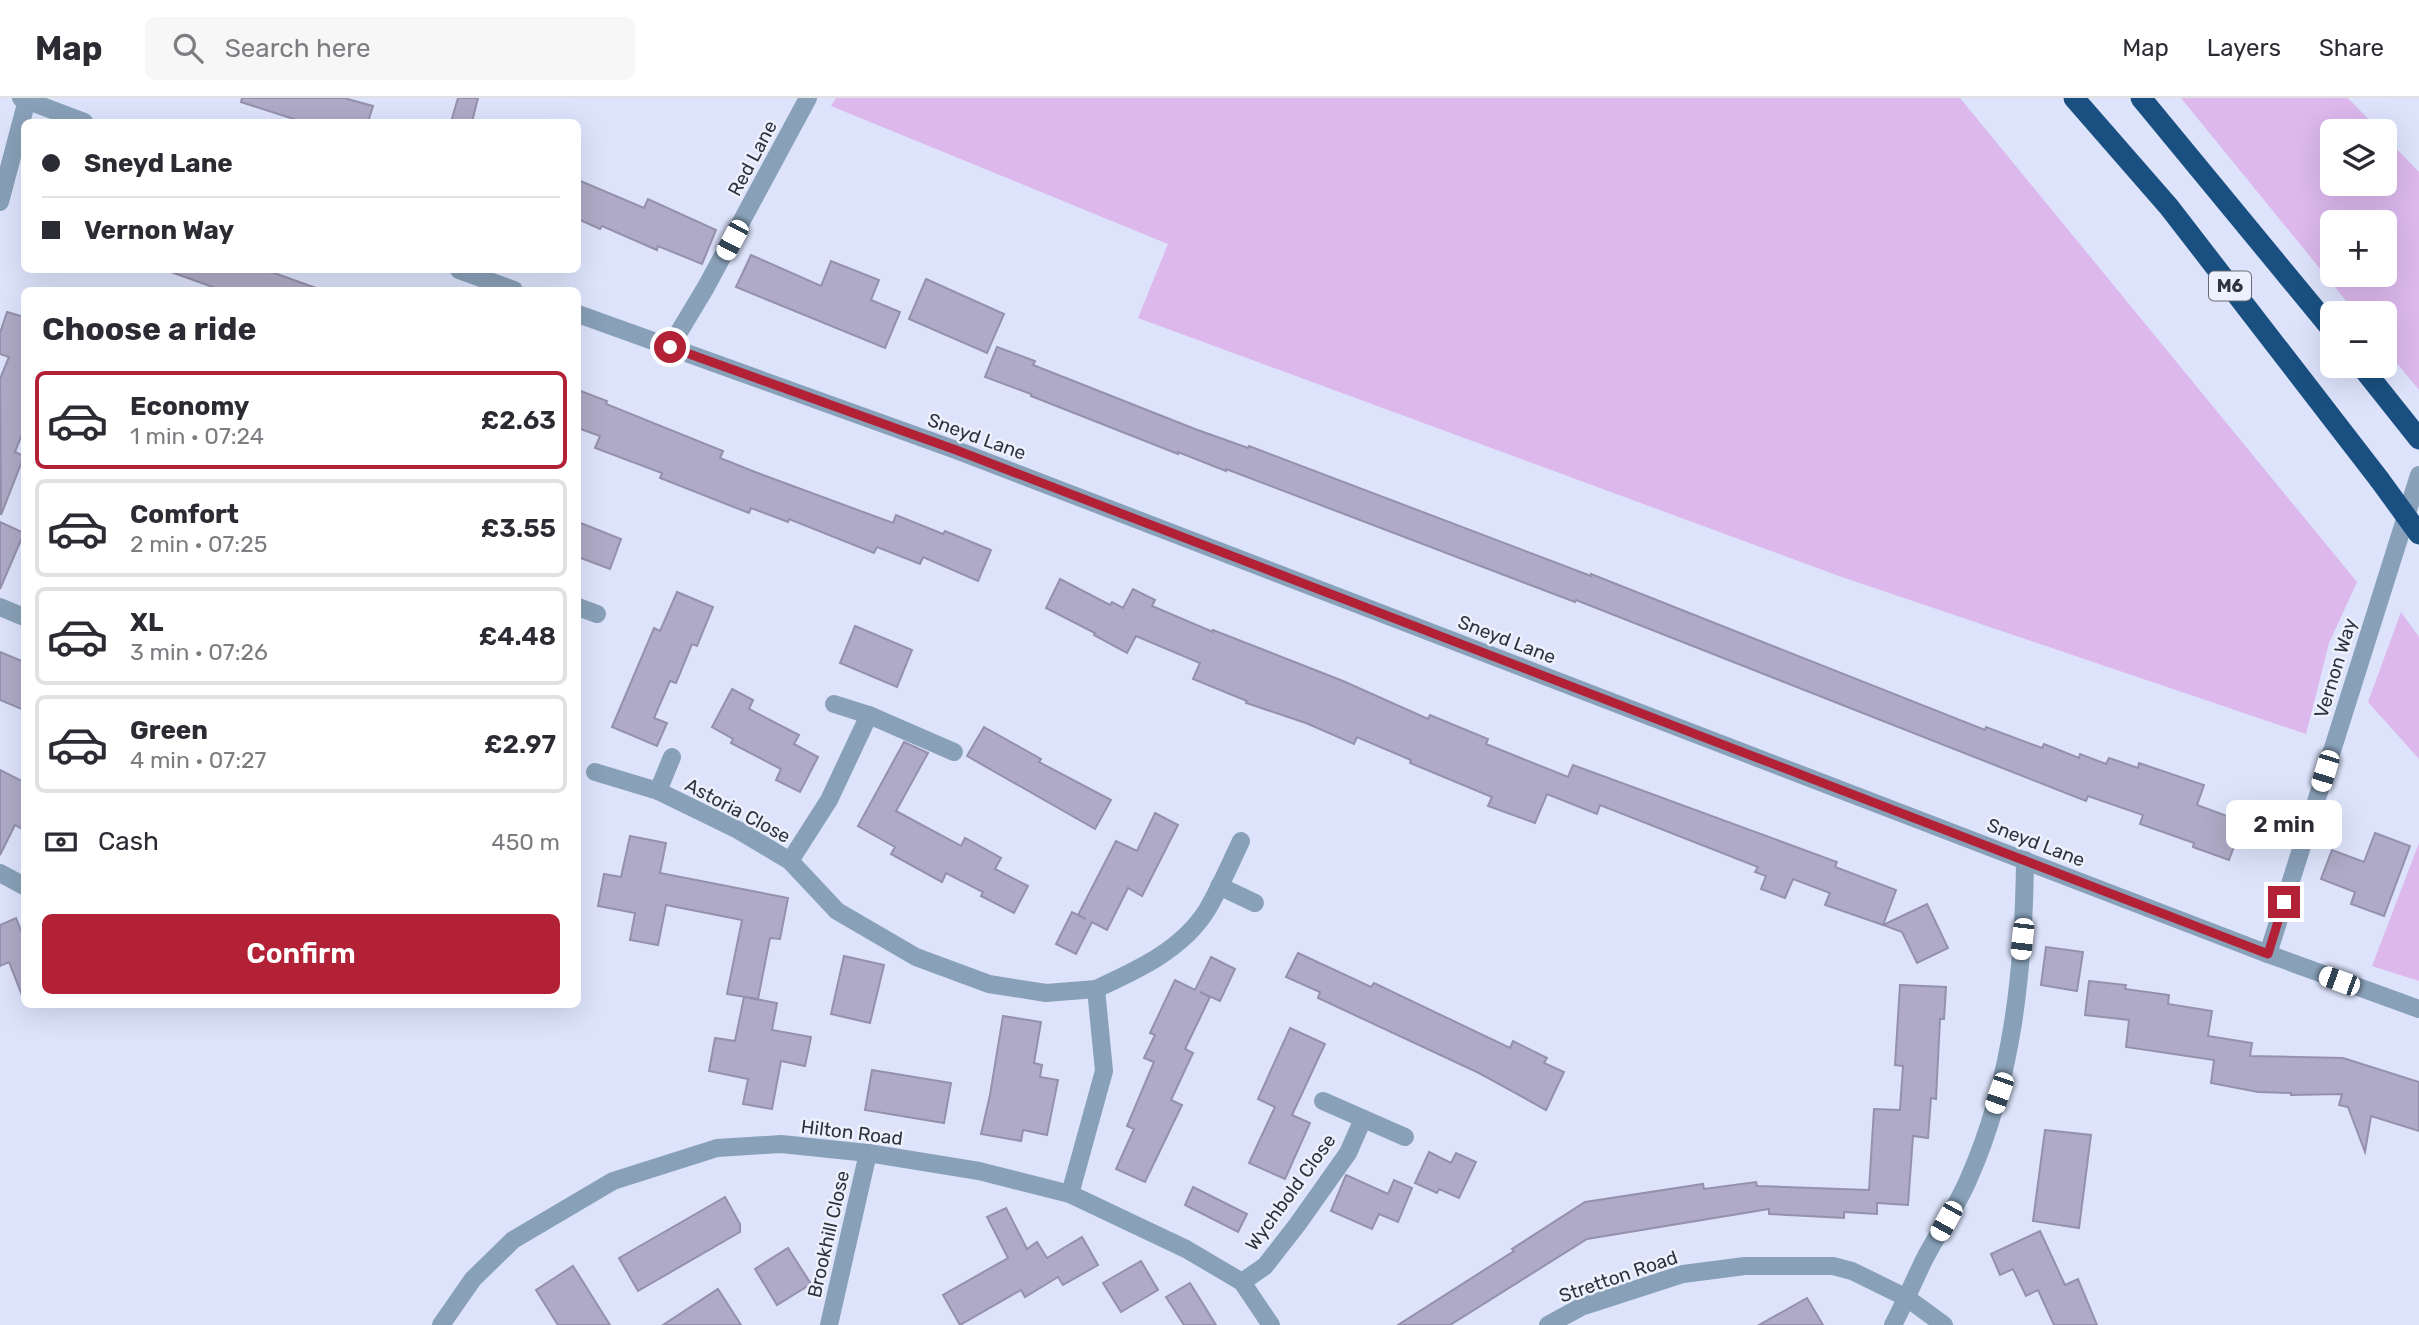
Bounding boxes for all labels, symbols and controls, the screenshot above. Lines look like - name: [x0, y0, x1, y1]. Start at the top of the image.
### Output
- search box: [145, 17, 635, 80]
- text: Map: [35, 29, 103, 68]
- icon: search: [169, 29, 207, 67]
- text: Search here: [225, 33, 370, 64]
- text: Map: [2122, 34, 2169, 62]
- text: Layers: [2207, 34, 2281, 62]
- text: Share: [2319, 34, 2384, 62]
- street label: Red Lane: [723, 117, 782, 200]
- map controls: [2320, 119, 2397, 378]
- button: layers: [2320, 119, 2397, 196]
- text: Sneyd Lane: [84, 148, 233, 179]
- button: +: [2320, 210, 2397, 287]
- text: Vernon Way: [84, 215, 234, 246]
- car: [713, 217, 752, 263]
- road number: M6: [2209, 272, 2251, 300]
- button: −: [2320, 301, 2397, 378]
- text: Choose a ride: [42, 310, 256, 348]
- route start: [654, 331, 686, 363]
- icon: car: [46, 389, 109, 452]
- text: Economy: [130, 391, 249, 422]
- text: £2.63: [481, 405, 556, 436]
- street label: Sneyd Lane: [924, 408, 1029, 465]
- text: 1 min · 07:24: [130, 422, 264, 450]
- icon: car: [46, 497, 109, 560]
- text: Comfort: [130, 499, 239, 530]
- text: £3.55: [481, 513, 556, 544]
- text: 2 min · 07:25: [130, 530, 267, 558]
- icon: car: [46, 605, 109, 668]
- text: XL: [130, 607, 163, 638]
- street label: Sneyd Lane: [1455, 610, 1559, 669]
- street label: Vernon Way: [2309, 615, 2362, 721]
- text: £4.48: [479, 621, 556, 652]
- text: 3 min · 07:26: [130, 638, 268, 666]
- icon: car: [46, 713, 109, 776]
- text: Green: [130, 715, 208, 746]
- text: £2.97: [484, 729, 556, 760]
- text: 4 min · 07:27: [130, 746, 266, 774]
- car: [2309, 748, 2342, 794]
- street label: Astoria Close: [681, 773, 794, 848]
- callout: 2 min: [2226, 800, 2342, 850]
- text: 2 min: [2253, 810, 2315, 838]
- street label: Sneyd Lane: [1984, 813, 2088, 872]
- icon: cash: [42, 823, 80, 861]
- text: Cash: [98, 826, 159, 857]
- text: 450 m: [491, 828, 560, 856]
- route end: [2268, 886, 2300, 918]
- button: Confirm: [42, 914, 560, 994]
- car: [2010, 917, 2035, 961]
- car: [2316, 964, 2363, 998]
- car: [1983, 1070, 2016, 1116]
- street label: Hilton Road: [800, 1115, 904, 1150]
- street label: Wychbold Close: [1240, 1129, 1340, 1255]
- street label: Brookhill Close: [803, 1168, 854, 1300]
- car: [1927, 1198, 1966, 1244]
- street label: Stretton Road: [1556, 1245, 1680, 1308]

